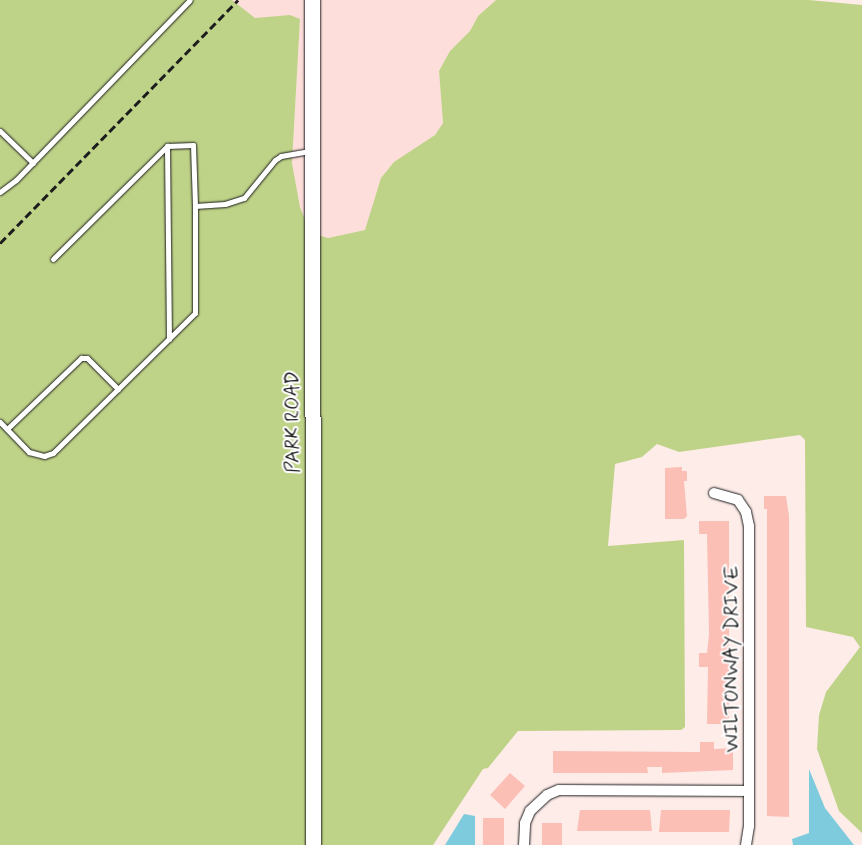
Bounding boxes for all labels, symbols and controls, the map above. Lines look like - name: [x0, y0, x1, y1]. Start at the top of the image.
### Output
- street label: PARK ROAD: [281, 371, 305, 473]
- street label: WILTONWAY DRIVE: [720, 566, 744, 752]

